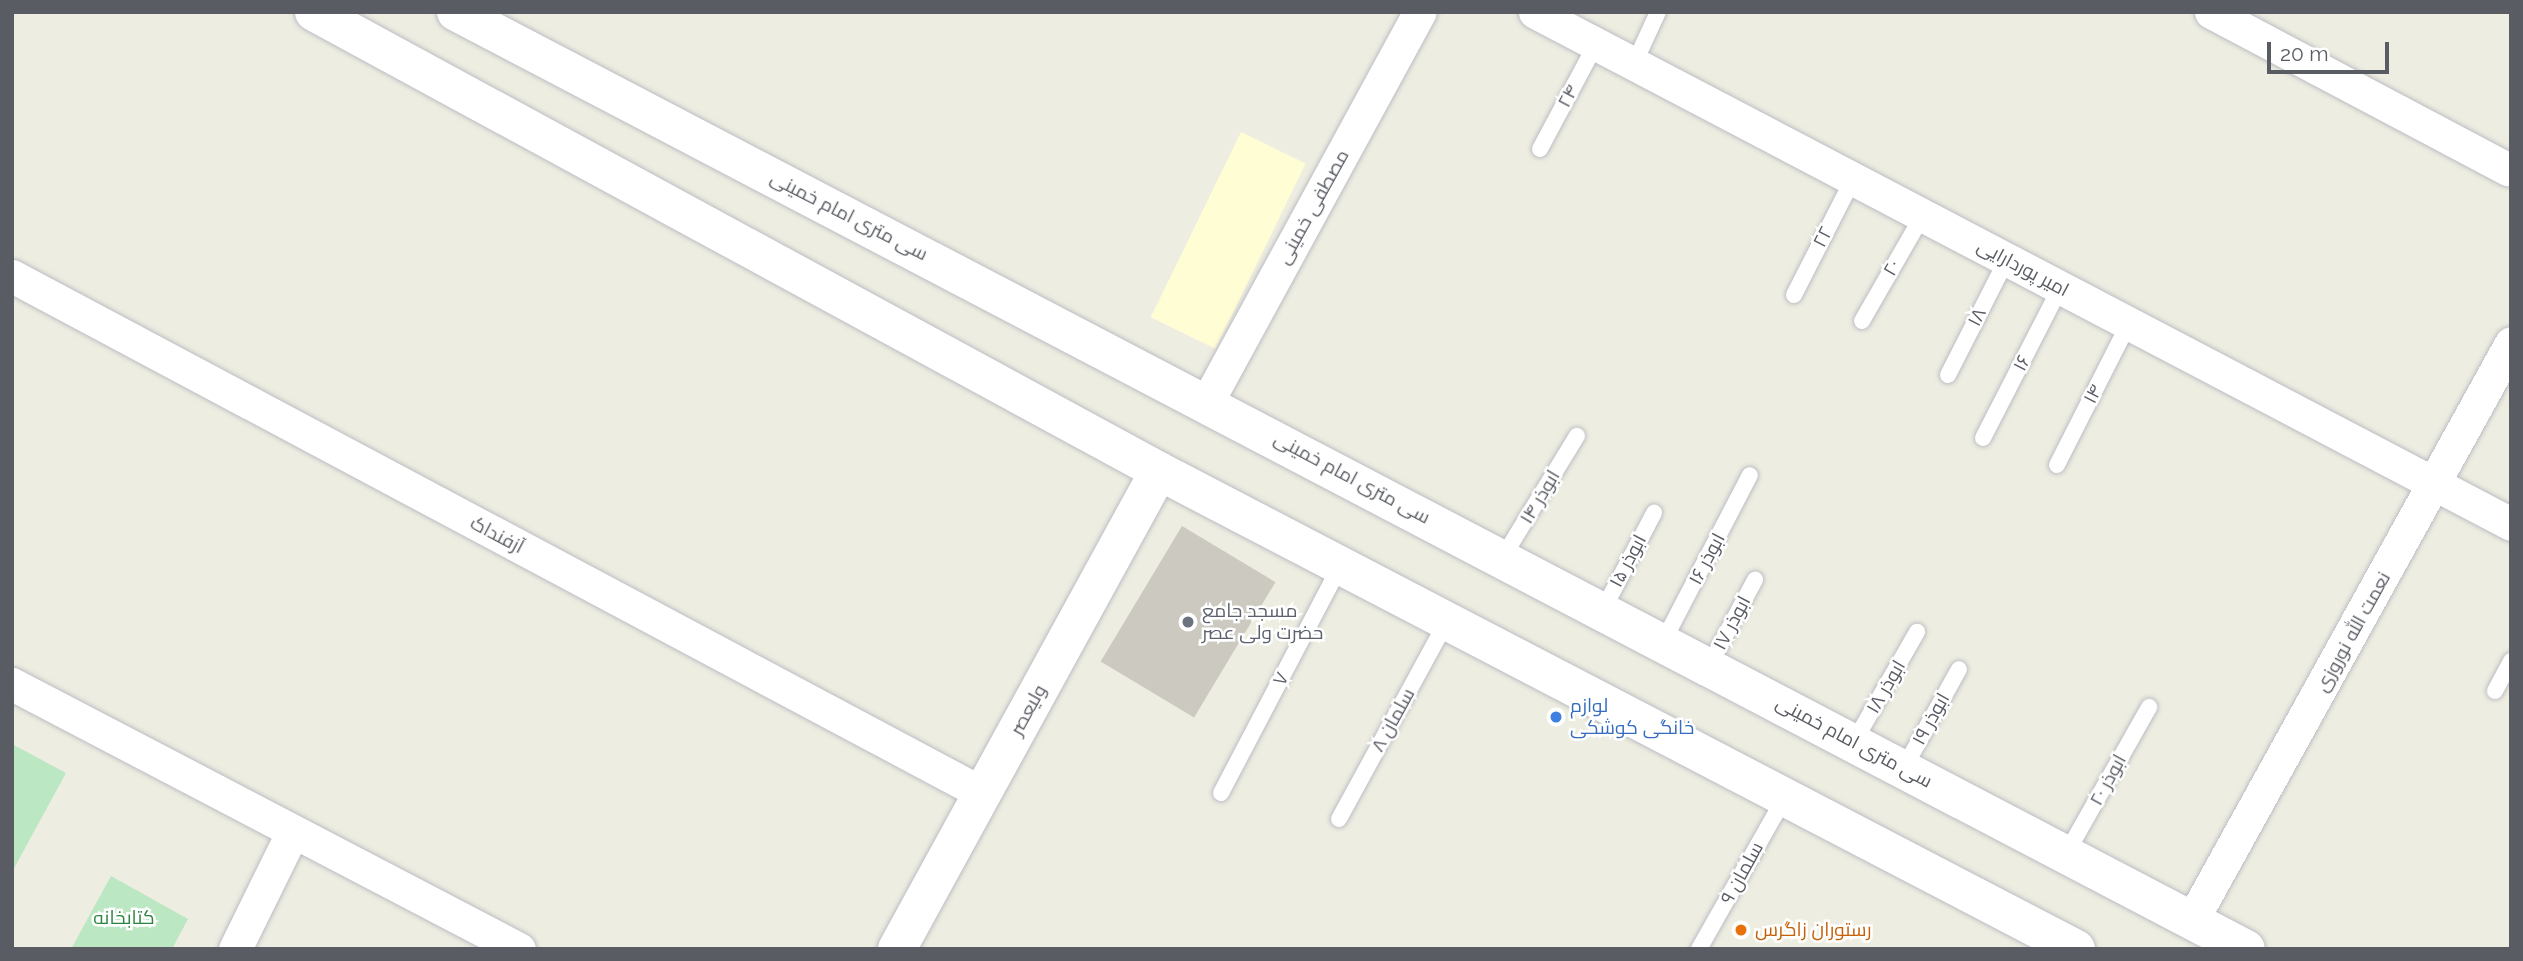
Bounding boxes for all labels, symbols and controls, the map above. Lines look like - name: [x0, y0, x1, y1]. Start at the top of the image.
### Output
- scale bar: [2271, 28, 2394, 72]
- text: 20 m: [2280, 41, 2328, 66]
- street label: ۲۴: [1553, 81, 1583, 111]
- street label: مصطفی خمینی: [1272, 146, 1354, 268]
- street label: سی متری امام خمینی: [766, 166, 932, 266]
- street label: ۲۲: [1808, 223, 1838, 251]
- street label: امیر پوردارایی: [1973, 234, 2073, 302]
- street label: ۲۰: [1878, 256, 1906, 280]
- street label: ۱۸: [1963, 304, 1991, 330]
- street label: ۱۶: [2008, 351, 2036, 375]
- street label: ۱۴: [2079, 381, 2107, 407]
- street label: سی متری امام خمینی: [1270, 427, 1434, 529]
- street label: ابوذر ۱۴: [1515, 466, 1565, 528]
- street label: آزفنداک: [466, 511, 528, 559]
- street label: ابوذر ۱۶: [1684, 529, 1730, 589]
- street label: ابوذر ۱۵: [1605, 531, 1651, 591]
- street label: نعمت الله نوروزی: [2311, 568, 2395, 696]
- street label: ابوذر ۱۷: [1708, 592, 1756, 654]
- place label: مسجد جامع حضرت ولی عصر: [1202, 600, 1323, 644]
- marker: مسجد جامع حضرت ولی عصر: [1180, 614, 1196, 630]
- street label: ابوذر ۱۸: [1862, 656, 1910, 718]
- street label: ۷: [1268, 668, 1294, 690]
- street label: وليعصر: [1005, 681, 1051, 739]
- street label: سلمان ۸: [1366, 684, 1420, 756]
- street label: ابوذر ۱۹: [1907, 689, 1955, 749]
- street label: سی متری امام خمینی: [1772, 691, 1936, 793]
- place label: لوازم خانگی کوشکی: [1570, 695, 1694, 739]
- marker: لوازم خانگی کوشکی: [1548, 709, 1564, 725]
- street label: ابوذر ۲۰: [2085, 750, 2131, 810]
- street label: سلمان ۹: [1716, 838, 1768, 908]
- park label: کتابخانه: [93, 907, 155, 929]
- place label: رستوران زاگرس: [1755, 919, 1872, 941]
- marker: رستوران زاگرس: [1733, 922, 1749, 938]

